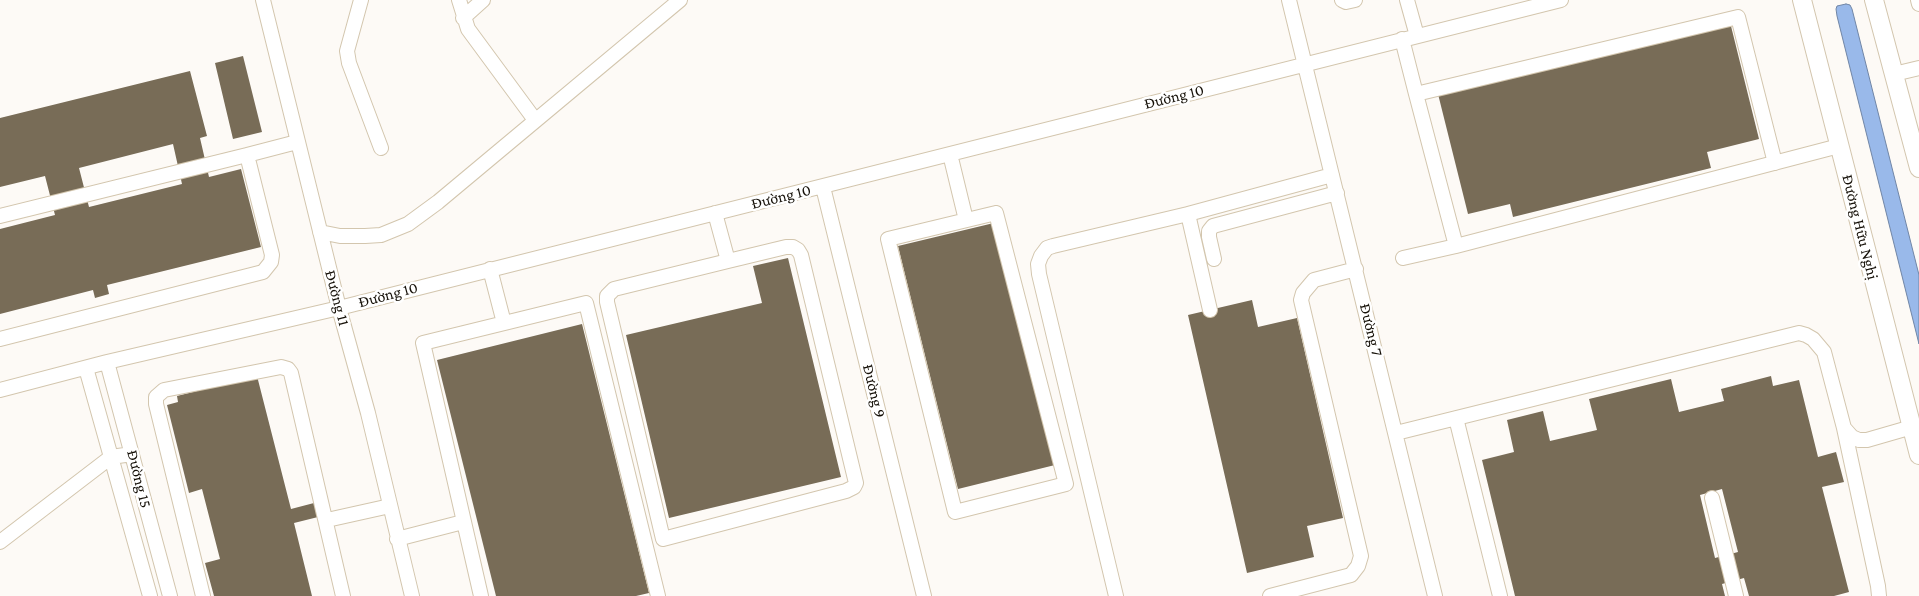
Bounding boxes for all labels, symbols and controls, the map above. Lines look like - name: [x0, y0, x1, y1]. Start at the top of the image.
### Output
- street label: Đường 10: [1142, 80, 1206, 114]
- street label: Đường Hữu Nghị: [1838, 172, 1882, 282]
- street label: Đường 10: [749, 180, 813, 214]
- street label: Đường 11: [320, 268, 354, 328]
- street label: Đường 10: [356, 278, 420, 312]
- street label: Đường 7: [1355, 302, 1387, 358]
- street label: Đường 9: [858, 362, 890, 420]
- street label: Đường 15: [123, 448, 155, 510]

